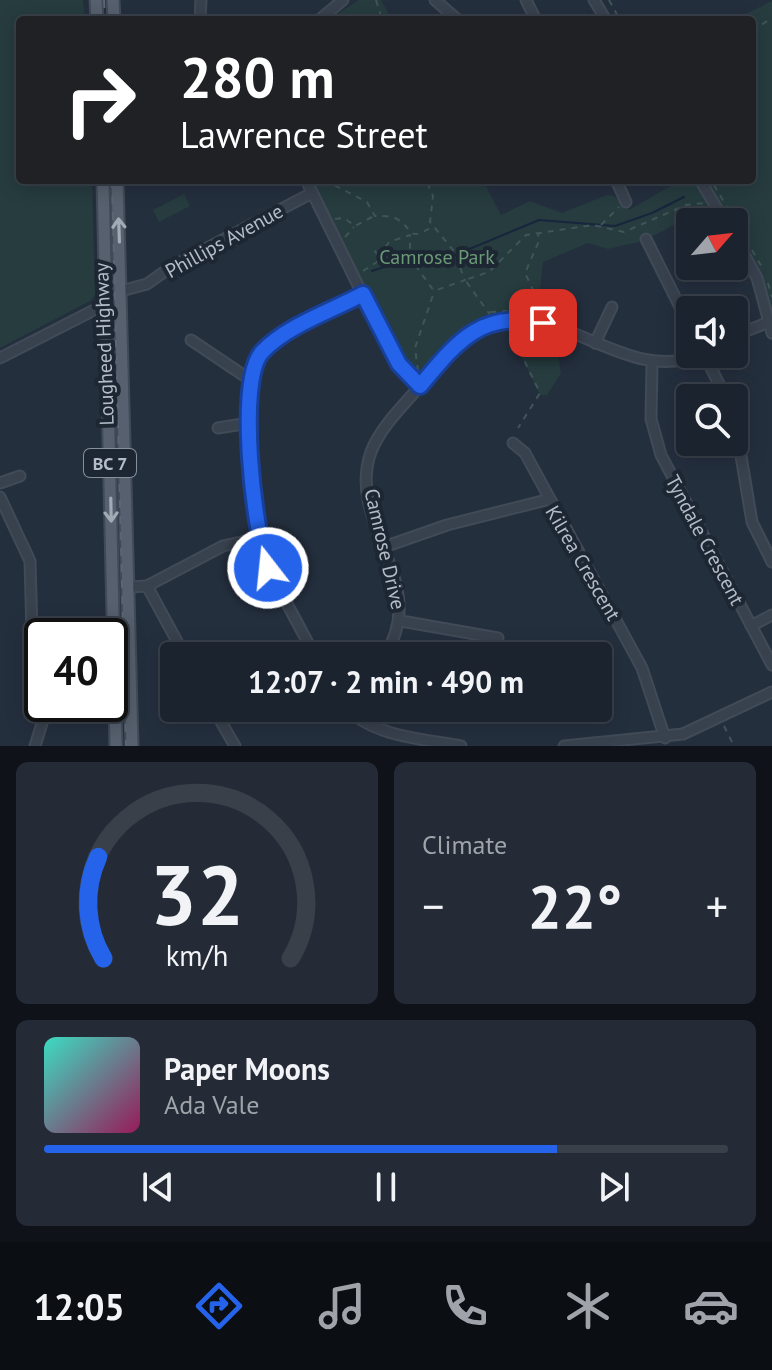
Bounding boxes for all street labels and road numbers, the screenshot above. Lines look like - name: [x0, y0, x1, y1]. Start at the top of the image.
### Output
- street label: Phillips Avenue: [160, 198, 288, 284]
- street label: Lougheed Highway: [88, 261, 120, 426]
- road number: BC 7: [84, 449, 136, 477]
- street label: Tyndale Crescent: [660, 470, 750, 610]
- street label: Camrose Drive: [358, 486, 412, 612]
- street label: Kilrea Crescent: [540, 501, 626, 625]

